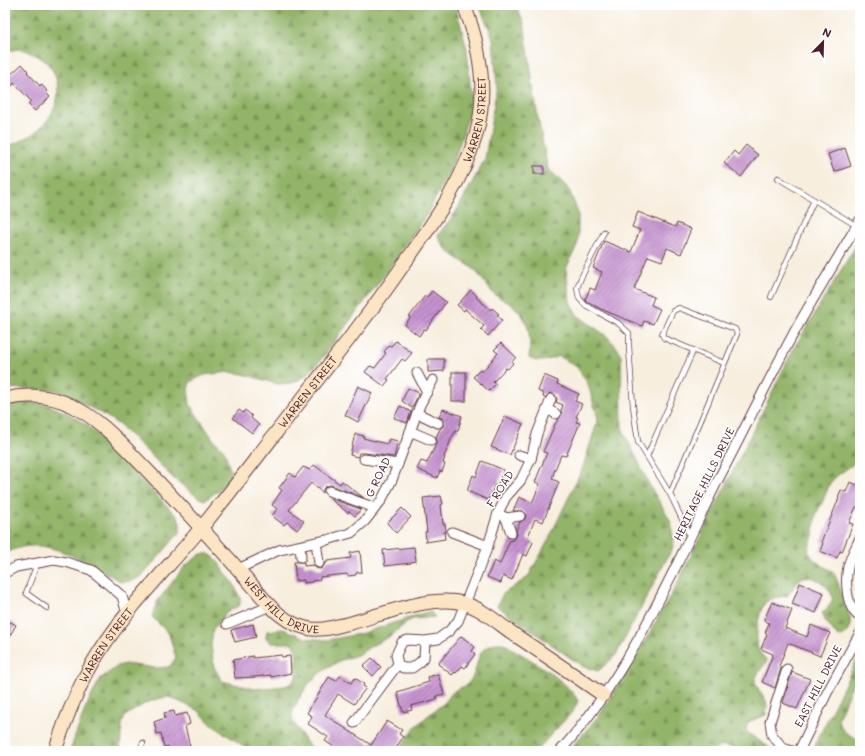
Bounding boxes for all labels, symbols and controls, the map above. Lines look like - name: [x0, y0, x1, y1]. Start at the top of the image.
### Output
- north arrow: [803, 22, 843, 62]
- text: N: [820, 24, 834, 41]
- street label: WARREN STREET: [459, 76, 489, 165]
- street label: WARREN STREET: [274, 353, 340, 431]
- street label: HERITAGE HILLS DRIVE: [670, 425, 738, 543]
- street label: G ROAD: [361, 454, 394, 499]
- street label: F ROAD: [482, 468, 517, 510]
- street label: WEST HILL DRIVE: [241, 573, 319, 636]
- street label: WARREN STREET: [75, 604, 136, 685]
- street label: EAST HILL DRIVE: [790, 642, 845, 729]

